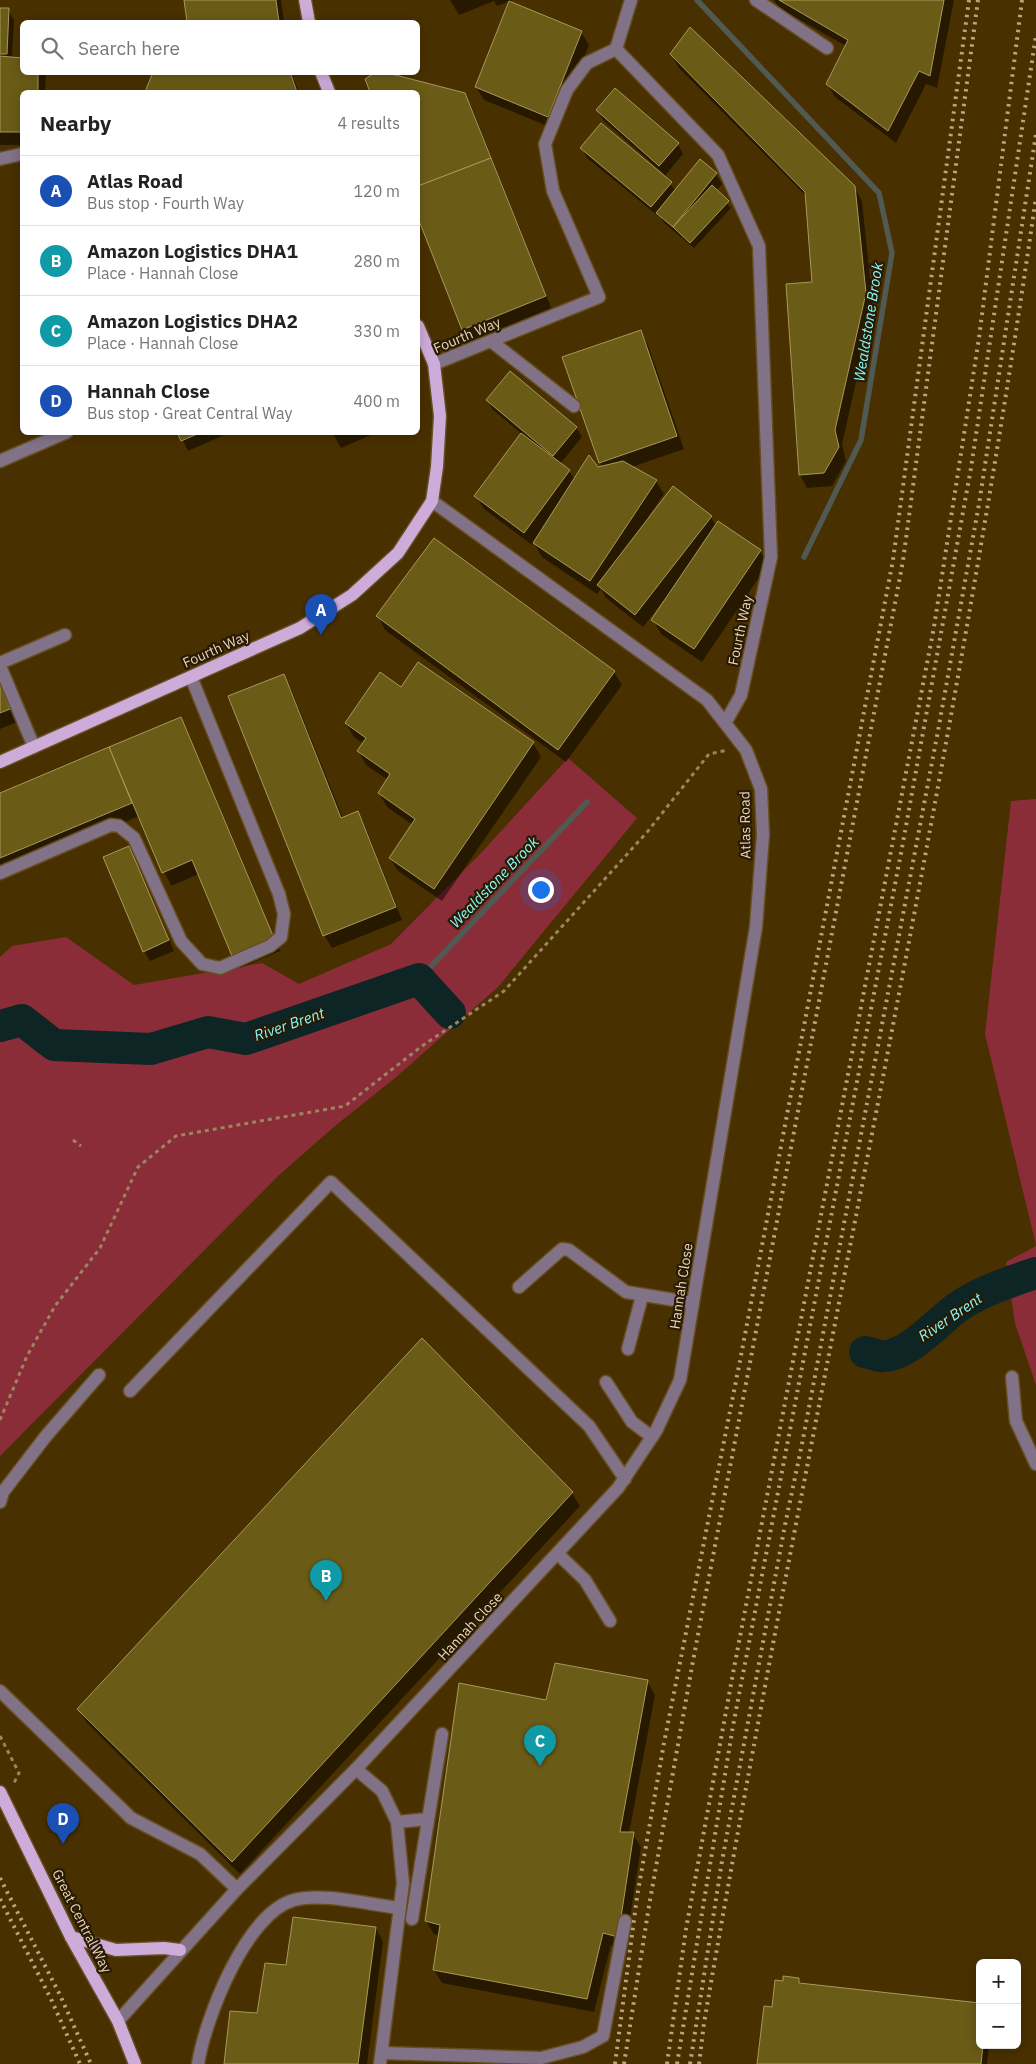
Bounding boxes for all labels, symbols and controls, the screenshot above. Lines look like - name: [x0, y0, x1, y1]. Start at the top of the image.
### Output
- search box: [20, 20, 420, 75]
- icon: search: [38, 34, 66, 62]
- text: Search here: [78, 36, 180, 60]
- text: Nearby: [40, 109, 111, 137]
- text: 4 results: [337, 113, 400, 133]
- text: Atlas Road: [87, 169, 183, 193]
- text: A: [51, 181, 61, 201]
- text: 120 m: [353, 181, 400, 201]
- text: Bus stop · Fourth Way: [87, 193, 244, 213]
- text: Amazon Logistics DHA1: [87, 239, 298, 263]
- text: B: [51, 251, 61, 271]
- text: 280 m: [353, 251, 400, 271]
- water label: Wealdstone Brook: [849, 261, 887, 383]
- text: Place · Hannah Close: [87, 263, 238, 283]
- text: Amazon Logistics DHA2: [87, 309, 298, 333]
- street label: Fourth Way: [431, 313, 503, 357]
- text: C: [51, 321, 61, 341]
- text: 330 m: [353, 321, 400, 341]
- text: Place · Hannah Close: [87, 333, 238, 353]
- text: Hannah Close: [87, 379, 210, 403]
- text: D: [50, 391, 62, 411]
- text: 400 m: [353, 391, 400, 411]
- text: Bus stop · Great Central Way: [87, 403, 292, 423]
- street label: Fourth Way: [724, 593, 756, 667]
- pin: A: [305, 594, 337, 635]
- street label: Fourth Way: [180, 626, 252, 672]
- street label: Atlas Road: [735, 791, 755, 859]
- water label: Wealdstone Brook: [445, 832, 543, 932]
- your location: [528, 877, 554, 903]
- water label: River Brent: [251, 1003, 328, 1045]
- street label: Hannah Close: [665, 1241, 697, 1330]
- water label: River Brent: [914, 1288, 987, 1345]
- pin: B: [310, 1560, 342, 1601]
- street label: Hannah Close: [434, 1588, 506, 1664]
- pin: C: [524, 1725, 556, 1766]
- pin: D: [47, 1803, 79, 1844]
- street label: Great Central Way: [48, 1866, 116, 1976]
- map controls: [976, 1959, 1021, 2049]
- button: +: [976, 1959, 1021, 2004]
- button: −: [976, 2004, 1021, 2049]

